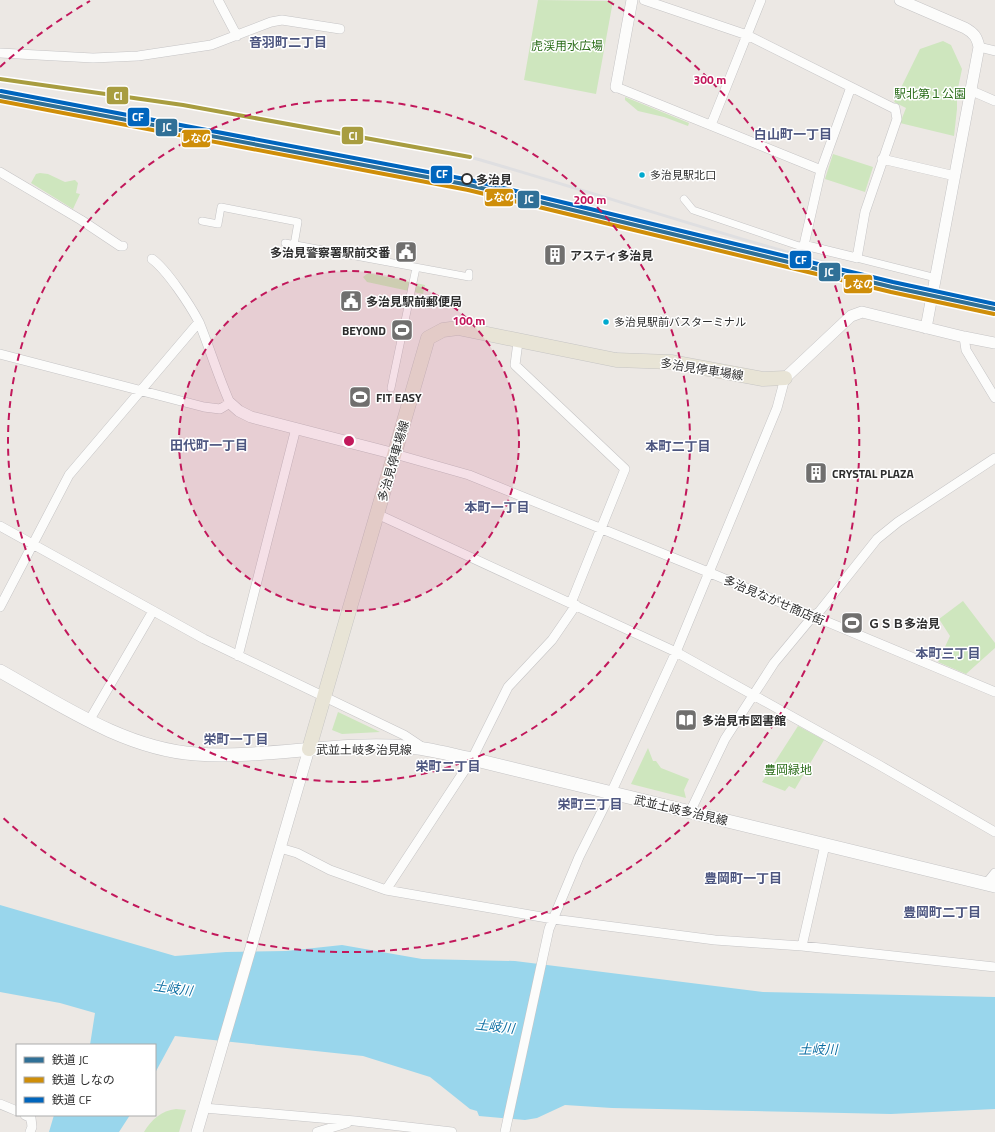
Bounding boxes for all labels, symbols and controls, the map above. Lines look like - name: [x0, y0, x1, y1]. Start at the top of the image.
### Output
- district label: 音羽町二丁目: [249, 32, 327, 52]
- park label: 虎渓用水広場: [531, 36, 603, 55]
- text: 300 m: [694, 70, 726, 89]
- park label: 駅北第１公園: [894, 84, 966, 103]
- line badge: CI: [106, 86, 129, 105]
- text: CI: [113, 88, 123, 104]
- line badge: CF: [127, 107, 150, 127]
- text: CF: [132, 109, 144, 125]
- line badge: JC: [155, 118, 178, 137]
- text: JC: [162, 119, 172, 135]
- district label: 白山町一丁目: [754, 124, 832, 144]
- line badge: CI: [341, 126, 364, 145]
- text: CI: [348, 128, 358, 144]
- line badge: しなの: [181, 129, 211, 148]
- text: しなの: [180, 130, 213, 146]
- line badge: CF: [430, 165, 453, 184]
- text: CF: [436, 166, 448, 182]
- place label: 多治見駅北口: [650, 167, 716, 183]
- place label: 多治見: [476, 170, 512, 189]
- marker: 多治見駅北口: [637, 170, 647, 180]
- marker: 多治見: [461, 173, 473, 185]
- line badge: しなの: [484, 188, 514, 207]
- text: しなの: [483, 189, 516, 205]
- line badge: JC: [517, 190, 540, 209]
- text: 200 m: [574, 190, 606, 209]
- text: JC: [524, 191, 534, 207]
- public building icon: 多治見警察署駅前交番: [393, 239, 419, 265]
- building icon: アスティ多治見: [542, 242, 568, 268]
- place label: 多治見警察署駅前交番: [270, 243, 391, 262]
- place label: アスティ多治見: [570, 246, 653, 265]
- line badge: CF: [789, 250, 812, 269]
- text: CF: [795, 252, 807, 268]
- line badge: JC: [818, 262, 841, 282]
- text: JC: [824, 264, 834, 280]
- line badge: しなの: [843, 274, 873, 294]
- text: しなの: [842, 276, 875, 292]
- public building icon: 多治見駅前郵便局: [338, 288, 364, 314]
- place label: 多治見駅前郵便局: [366, 292, 462, 311]
- text: 100 m: [453, 311, 485, 330]
- place label: 多治見駅前バスターミナル: [614, 314, 746, 330]
- sports icon: BEYOND: [389, 317, 415, 343]
- marker: 多治見駅前バスターミナル: [601, 317, 611, 327]
- place label: BEYOND: [342, 321, 386, 340]
- street label: 多治見停車場線: [659, 353, 745, 385]
- sports icon: FIT EASY: [347, 384, 373, 410]
- place label: FIT EASY: [376, 388, 422, 407]
- street label: 多治見停車場線: [372, 418, 414, 504]
- centre of rings: [342, 434, 356, 448]
- district label: 田代町一丁目: [170, 435, 248, 455]
- district label: 本町二丁目: [645, 436, 711, 456]
- building icon: CRYSTAL PLAZA: [803, 460, 829, 486]
- place label: CRYSTAL PLAZA: [832, 464, 914, 483]
- district label: 本町一丁目: [464, 497, 530, 517]
- street label: 多治見ながせ商店街: [721, 570, 827, 630]
- sports icon: ＧＳＢ多治見: [839, 610, 865, 636]
- place label: ＧＳＢ多治見: [868, 614, 940, 633]
- district label: 本町三丁目: [915, 643, 981, 663]
- library icon: 多治見市図書館: [673, 707, 699, 733]
- place label: 多治見市図書館: [702, 711, 786, 730]
- district label: 栄町一丁目: [203, 729, 269, 749]
- street label: 武並土岐多治見線: [316, 740, 412, 759]
- district label: 栄町二丁目: [415, 756, 481, 776]
- park label: 豊岡緑地: [764, 760, 812, 779]
- street label: 武並土岐多治見線: [632, 790, 730, 830]
- district label: 栄町三丁目: [557, 794, 623, 814]
- district label: 豊岡町一丁目: [704, 868, 782, 888]
- district label: 豊岡町二丁目: [903, 902, 981, 922]
- water label: 土岐川: [152, 975, 196, 1001]
- water label: 土岐川: [475, 1014, 517, 1038]
- water label: 土岐川: [798, 1039, 839, 1059]
- legend: [16, 1044, 156, 1116]
- text: 鉄道 JC: [52, 1050, 89, 1069]
- text: 鉄道 しなの: [52, 1070, 115, 1089]
- text: 鉄道 CF: [52, 1090, 91, 1109]

